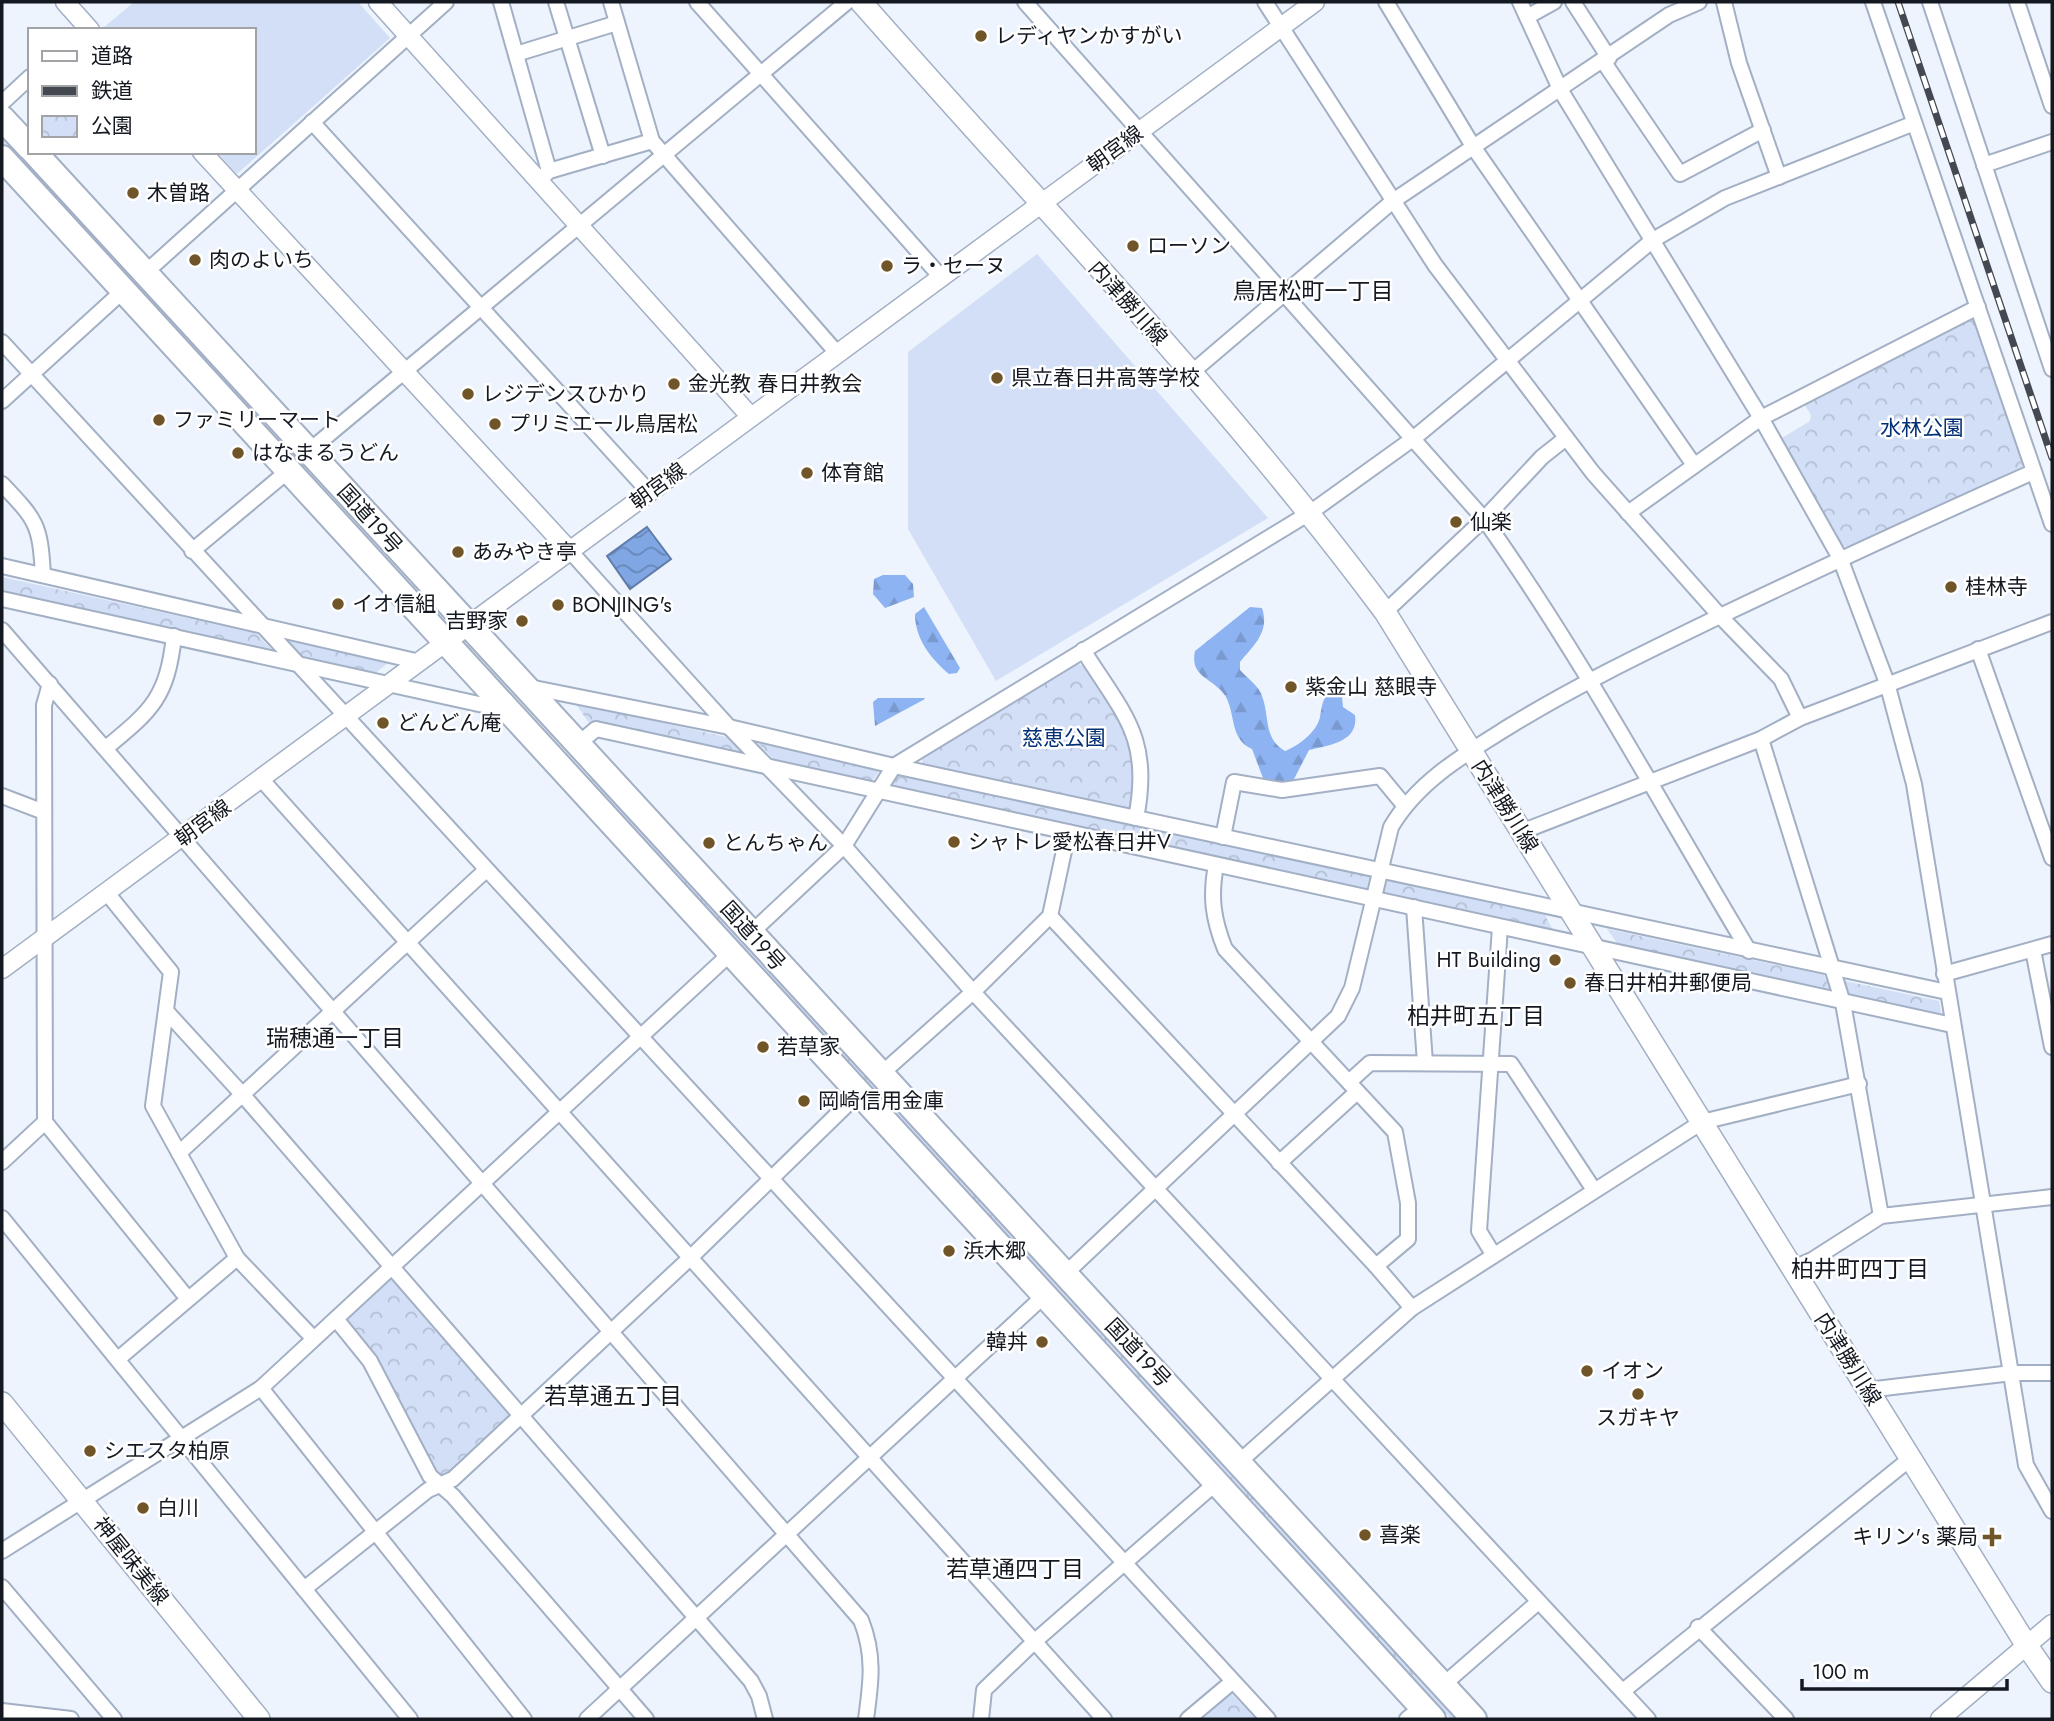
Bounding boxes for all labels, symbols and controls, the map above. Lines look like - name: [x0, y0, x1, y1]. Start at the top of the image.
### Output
- place label: レディヤンかすがい: [995, 21, 1183, 51]
- legend: [28, 28, 256, 154]
- marker: レディヤンかすがい: [973, 28, 989, 44]
- text: 道路: [91, 41, 133, 71]
- text: 鉄道: [91, 76, 133, 106]
- text: 公園: [91, 111, 133, 141]
- street label: 朝宮線: [1081, 118, 1149, 180]
- place label: 木曽路: [147, 178, 210, 208]
- marker: 木曽路: [125, 185, 141, 201]
- place label: ローソン: [1147, 231, 1231, 261]
- marker: ローソン: [1125, 238, 1141, 254]
- place label: 肉のよいち: [209, 245, 314, 275]
- place label: ラ・セーヌ: [901, 251, 1006, 281]
- marker: 肉のよいち: [187, 252, 203, 268]
- street label: 内津勝川線: [1082, 254, 1174, 352]
- marker: ラ・セーヌ: [879, 258, 895, 274]
- district label: 鳥居松町一丁目: [1233, 274, 1394, 308]
- place label: 県立春日井高等学校: [1011, 363, 1200, 393]
- place label: 金光教 春日井教会: [688, 369, 862, 399]
- marker: 県立春日井高等学校: [989, 370, 1005, 386]
- marker: 金光教 春日井教会: [666, 376, 682, 392]
- place label: レジデンスひかり: [482, 379, 650, 409]
- marker: レジデンスひかり: [460, 386, 476, 402]
- place label: ファミリーマート: [173, 405, 341, 435]
- place label: プリミエール鳥居松: [509, 409, 698, 439]
- marker: ファミリーマート: [151, 412, 167, 428]
- park label: 水林公園: [1880, 413, 1964, 443]
- marker: プリミエール鳥居松: [487, 416, 503, 432]
- place label: はなまるうどん: [252, 438, 399, 468]
- marker: はなまるうどん: [230, 445, 246, 461]
- street label: 朝宮線: [624, 455, 692, 517]
- place label: 体育館: [821, 458, 884, 488]
- marker: 体育館: [799, 465, 815, 481]
- street label: 国道19号: [331, 478, 409, 560]
- place label: 仙楽: [1470, 507, 1512, 537]
- marker: 仙楽: [1448, 514, 1464, 530]
- place label: あみやき亭: [472, 537, 577, 567]
- marker: あみやき亭: [450, 544, 466, 560]
- place label: 桂林寺: [1965, 572, 2028, 602]
- marker: 桂林寺: [1943, 579, 1959, 595]
- place label: イオ信組: [352, 589, 436, 619]
- place label: BONJING's: [572, 590, 672, 620]
- marker: イオ信組: [330, 596, 346, 612]
- marker: BONJING's: [550, 597, 566, 613]
- place label: 吉野家: [445, 606, 508, 636]
- marker: 吉野家: [514, 613, 530, 629]
- place label: 紫金山 慈眼寺: [1305, 672, 1437, 702]
- marker: 紫金山 慈眼寺: [1283, 679, 1299, 695]
- place label: どんどん庵: [397, 708, 501, 738]
- marker: どんどん庵: [375, 715, 391, 731]
- park label: 慈恵公園: [1022, 723, 1106, 753]
- street label: 内津勝川線: [1464, 754, 1546, 858]
- street label: 朝宮線: [169, 792, 237, 854]
- place label: シャトレ愛松春日井V: [968, 827, 1171, 857]
- place label: とんちゃん: [723, 828, 828, 858]
- marker: シャトレ愛松春日井V: [946, 834, 962, 850]
- marker: とんちゃん: [701, 835, 717, 851]
- street label: 国道19号: [714, 895, 792, 977]
- place label: HT Building: [1436, 945, 1541, 975]
- marker: HT Building: [1547, 952, 1563, 968]
- place label: 春日井柏井郵便局: [1584, 968, 1752, 998]
- marker: 春日井柏井郵便局: [1562, 975, 1578, 991]
- district label: 柏井町五丁目: [1407, 999, 1545, 1033]
- district label: 瑞穂通一丁目: [266, 1021, 404, 1055]
- place label: 若草家: [777, 1032, 840, 1062]
- marker: 若草家: [755, 1039, 771, 1055]
- place label: 岡崎信用金庫: [818, 1086, 944, 1116]
- marker: 岡崎信用金庫: [796, 1093, 812, 1109]
- place label: 浜木郷: [963, 1236, 1026, 1266]
- marker: 浜木郷: [941, 1243, 957, 1259]
- district label: 柏井町四丁目: [1791, 1252, 1929, 1286]
- street label: 内津勝川線: [1807, 1307, 1889, 1411]
- street label: 国道19号: [1098, 1312, 1178, 1394]
- place label: 韓丼: [986, 1327, 1028, 1357]
- marker: 韓丼: [1034, 1334, 1050, 1350]
- place label: イオン: [1601, 1356, 1664, 1386]
- marker: イオン: [1579, 1363, 1595, 1379]
- district label: 若草通五丁目: [544, 1379, 682, 1413]
- marker: スガキヤ: [1630, 1386, 1646, 1402]
- place label: スガキヤ: [1596, 1403, 1680, 1433]
- place label: シエスタ柏原: [104, 1436, 230, 1466]
- marker: シエスタ柏原: [82, 1443, 98, 1459]
- place label: 白川: [157, 1493, 199, 1523]
- marker: 白川: [135, 1500, 151, 1516]
- street label: 神屋味美線: [86, 1511, 176, 1611]
- place label: 喜楽: [1379, 1520, 1421, 1550]
- place label: キリン's 薬局: [1852, 1522, 1978, 1552]
- marker: 喜楽: [1357, 1527, 1373, 1543]
- marker: キリン's 薬局: [1984, 1529, 2000, 1545]
- district label: 若草通四丁目: [946, 1552, 1084, 1586]
- scale bar: [1802, 1648, 2007, 1692]
- text: 100 m: [1812, 1657, 1869, 1687]

